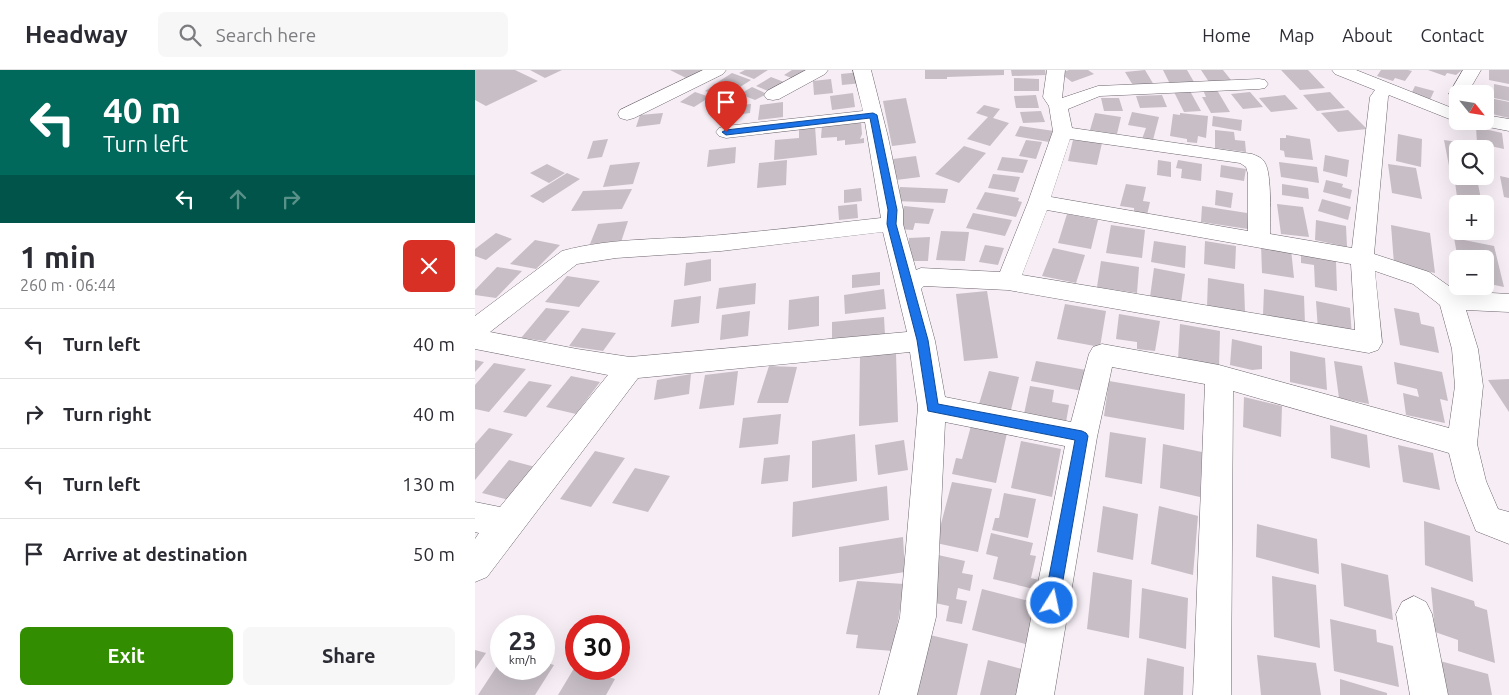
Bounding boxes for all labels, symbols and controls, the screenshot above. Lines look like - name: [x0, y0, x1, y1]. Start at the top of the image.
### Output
- search box: [158, 12, 508, 57]
- text: Headway: [25, 21, 128, 48]
- icon: search: [176, 21, 204, 49]
- text: Search here: [216, 24, 316, 46]
- text: Home: [1202, 25, 1251, 45]
- text: Map: [1279, 25, 1314, 45]
- text: About: [1342, 25, 1392, 45]
- text: Contact: [1420, 25, 1484, 45]
- pin: [705, 81, 747, 132]
- north arrow: [1449, 85, 1494, 130]
- map controls: [1449, 85, 1494, 295]
- icon: arrive: [712, 88, 740, 116]
- icon: left: [20, 90, 85, 155]
- text: 40 m: [103, 90, 181, 130]
- text: Turn left: [103, 131, 188, 156]
- button: search: [1449, 140, 1494, 185]
- icon: left: [171, 185, 199, 213]
- icon: ahead: [224, 185, 252, 213]
- icon: right: [277, 185, 305, 213]
- button: +: [1449, 195, 1494, 240]
- text: 1 min: [20, 240, 96, 274]
- button: close: [403, 240, 455, 292]
- button: −: [1449, 250, 1494, 295]
- text: 260 m · 06:44: [20, 276, 116, 294]
- icon: left: [20, 330, 48, 358]
- text: Turn left: [63, 333, 141, 355]
- text: 40 m: [413, 333, 455, 355]
- icon: right: [20, 400, 48, 428]
- text: Turn right: [63, 403, 151, 425]
- text: 40 m: [413, 403, 455, 425]
- icon: left: [20, 470, 48, 498]
- text: Turn left: [63, 473, 141, 495]
- text: 130 m: [402, 473, 455, 495]
- icon: arrive: [20, 540, 48, 568]
- text: Arrive at destination: [63, 543, 248, 565]
- text: 50 m: [413, 543, 455, 565]
- position arrow: [1025, 576, 1077, 628]
- speed limit sign: 30: [565, 615, 630, 680]
- button: Exit: [20, 627, 233, 685]
- button: Share: [243, 627, 455, 685]
- text: 23: [508, 627, 537, 655]
- text: km/h: [509, 653, 536, 666]

